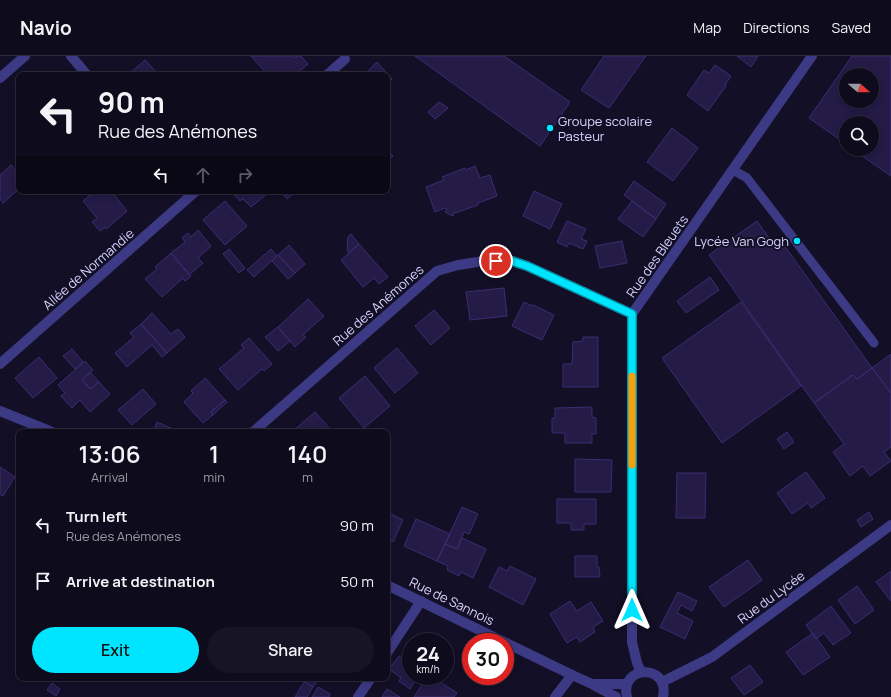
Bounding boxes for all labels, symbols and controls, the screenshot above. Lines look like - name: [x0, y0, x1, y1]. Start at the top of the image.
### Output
- text: Navio: [20, 15, 72, 41]
- text: Map: [693, 18, 721, 37]
- text: Directions: [743, 18, 810, 37]
- text: Saved: [832, 18, 871, 37]
- north arrow: [839, 68, 879, 108]
- map controls: [839, 68, 879, 156]
- text: 90 m: [98, 83, 165, 121]
- icon: left: [32, 88, 84, 140]
- place label: Groupe scolaire Pasteur: [558, 112, 652, 145]
- button: search: [839, 116, 879, 156]
- text: Rue des Anémones: [98, 119, 257, 143]
- marker: Groupe scolaire Pasteur: [545, 123, 555, 133]
- icon: left: [150, 164, 172, 186]
- icon: ahead: [192, 164, 214, 186]
- icon: right: [234, 164, 256, 186]
- street label: Rue des Bleuets: [622, 211, 692, 301]
- street label: Allée de Normandie: [38, 224, 138, 314]
- place label: Lycée Van Gogh: [694, 232, 789, 250]
- marker: Lycée Van Gogh: [792, 236, 802, 246]
- pin: [479, 244, 513, 278]
- icon: arrive: [485, 250, 507, 272]
- street label: Rue des Anémones: [329, 260, 427, 350]
- text: 13:06: [79, 437, 141, 470]
- text: 1: [209, 437, 219, 470]
- text: 140: [287, 437, 327, 470]
- text: Arrival: [91, 468, 128, 486]
- text: min: [203, 468, 225, 486]
- text: m: [302, 468, 313, 486]
- text: Turn left: [66, 506, 128, 527]
- icon: left: [32, 514, 54, 536]
- text: 90 m: [340, 515, 374, 536]
- text: Rue des Anémones: [66, 527, 181, 545]
- street label: Rue du Lycée: [734, 566, 809, 628]
- icon: arrive: [32, 570, 54, 592]
- text: Arrive at destination: [66, 571, 215, 592]
- text: 50 m: [340, 571, 374, 592]
- street label: Rue de Sannois: [407, 573, 498, 629]
- position arrow: [611, 589, 653, 631]
- button: Exit: [32, 627, 199, 673]
- button: Share: [207, 627, 374, 673]
- speed limit sign: 30: [462, 633, 514, 685]
- text: 24: [416, 640, 440, 667]
- text: km/h: [416, 662, 440, 676]

